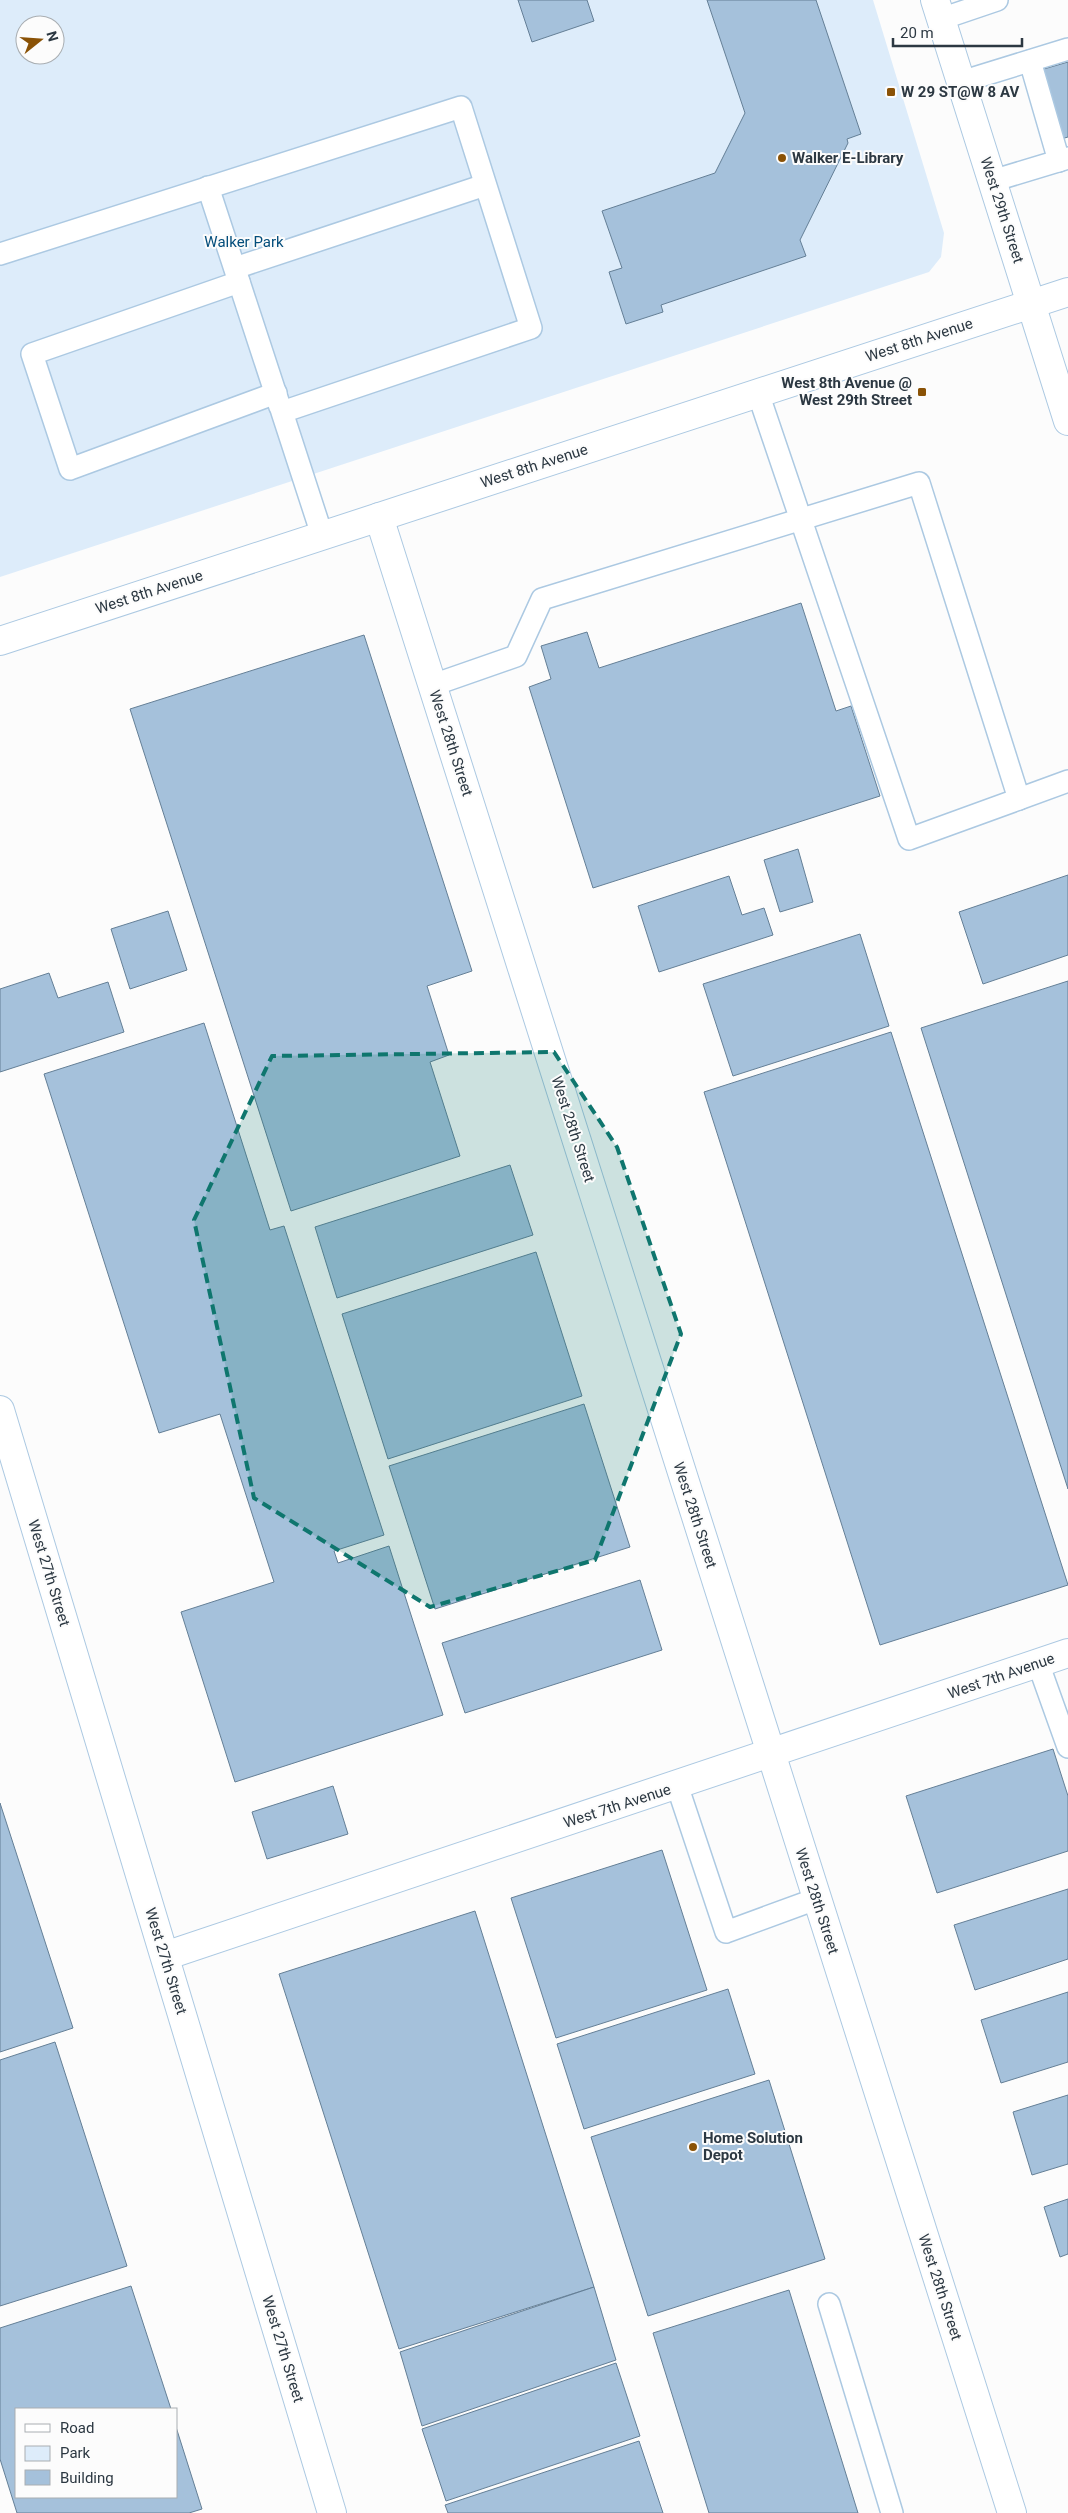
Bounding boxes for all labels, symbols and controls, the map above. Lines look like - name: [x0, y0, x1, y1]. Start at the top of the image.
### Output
- north arrow: [15, 15, 65, 65]
- scale bar: [893, 15, 1022, 47]
- text: 20 m: [900, 24, 934, 42]
- text: N: [43, 29, 62, 43]
- place label: W 29 ST@W 8 AV: [901, 83, 1019, 101]
- marker: W 29 ST@W 8 AV: [885, 86, 897, 98]
- place label: Walker E-Library: [792, 149, 904, 167]
- marker: Walker E-Library: [776, 152, 788, 164]
- street label: West 29th Street: [976, 155, 1028, 266]
- park label: Walker Park: [204, 233, 284, 251]
- street label: West 8th Avenue: [863, 314, 975, 366]
- place label: West 8th Avenue @ West 29th Street: [781, 374, 912, 409]
- marker: West 8th Avenue @ West 29th Street: [916, 386, 928, 398]
- street label: West 8th Avenue: [478, 440, 590, 492]
- street label: West 8th Avenue: [93, 566, 205, 618]
- street label: West 28th Street: [425, 688, 477, 799]
- street label: West 28th Street: [547, 1074, 599, 1185]
- street label: West 28th Street: [669, 1460, 721, 1571]
- street label: West 27th Street: [24, 1517, 74, 1629]
- street label: West 7th Avenue: [945, 1649, 1057, 1703]
- street label: West 7th Avenue: [561, 1780, 673, 1832]
- street label: West 28th Street: [791, 1846, 843, 1957]
- street label: West 27th Street: [141, 1905, 191, 2017]
- place label: Home Solution Depot: [703, 2129, 803, 2164]
- marker: Home Solution Depot: [687, 2141, 699, 2153]
- street label: West 28th Street: [914, 2232, 966, 2343]
- street label: West 27th Street: [258, 2293, 308, 2405]
- legend: [15, 2408, 178, 2498]
- text: Road: [60, 2419, 94, 2437]
- text: Park: [60, 2444, 91, 2462]
- text: Building: [60, 2469, 114, 2487]

